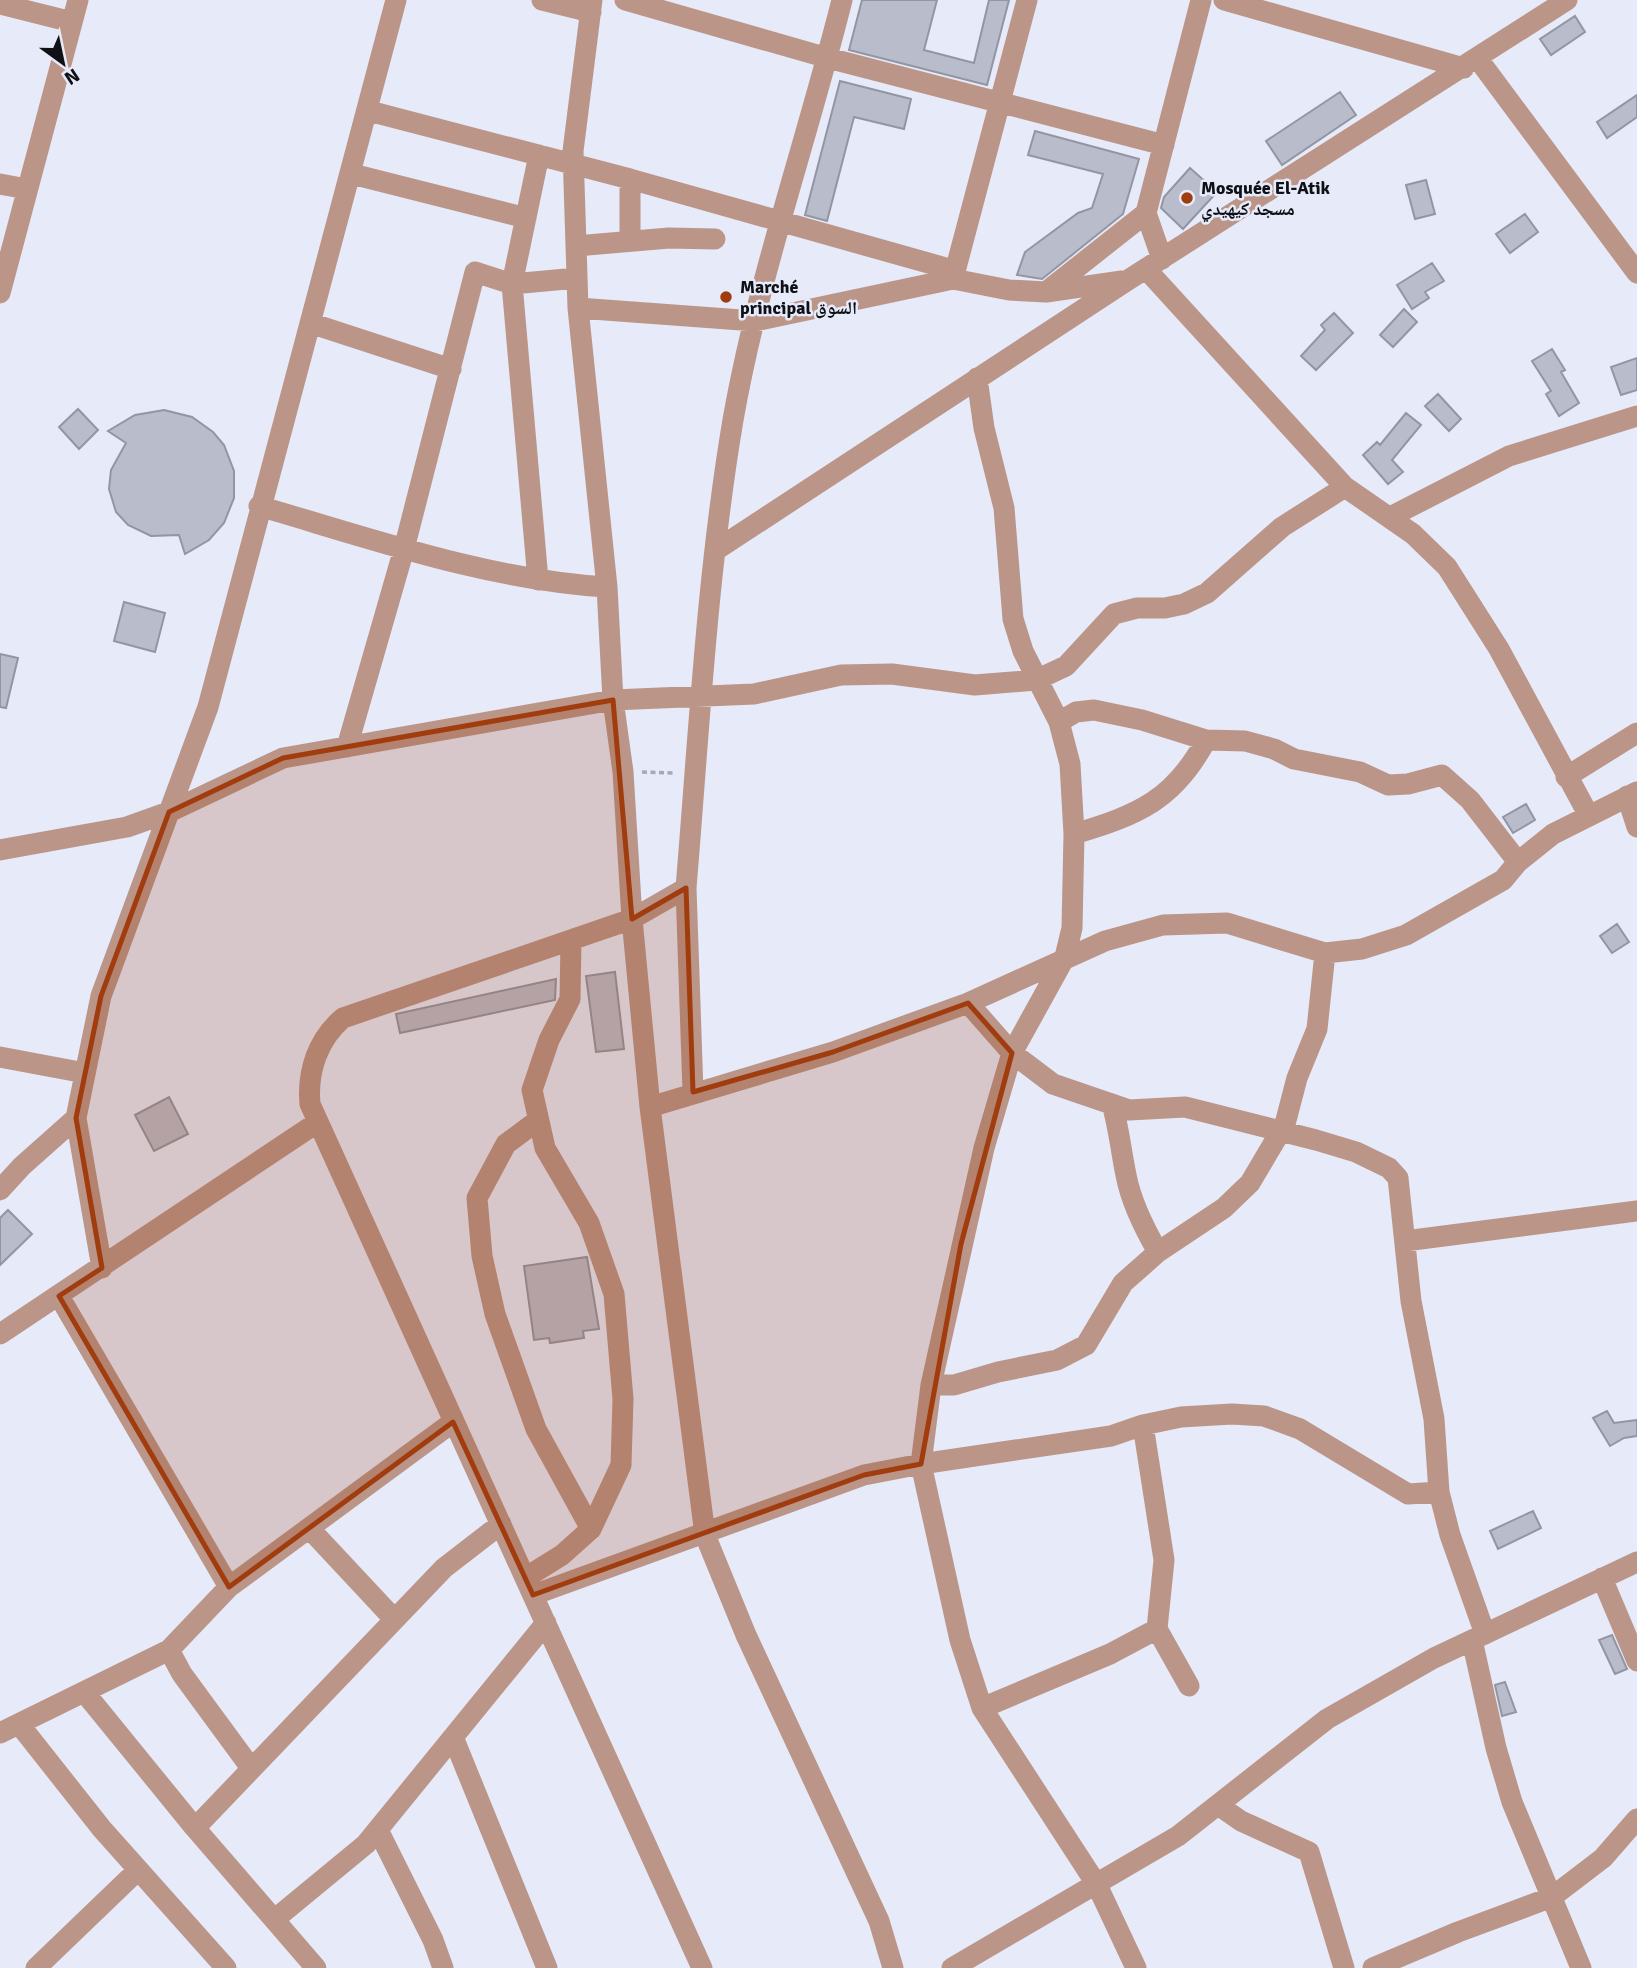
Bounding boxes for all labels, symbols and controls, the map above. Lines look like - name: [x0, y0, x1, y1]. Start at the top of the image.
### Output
- north arrow: [28, 28, 98, 98]
- text: N: [60, 63, 84, 90]
- place label: Mosquée El-Atik مسجد كيهيدي: [1201, 177, 1330, 223]
- marker: Mosquée El-Atik مسجد كيهيدي: [1179, 190, 1195, 206]
- place label: Marché principal السوق: [740, 276, 857, 319]
- marker: Marché principal السوق: [718, 289, 734, 305]

